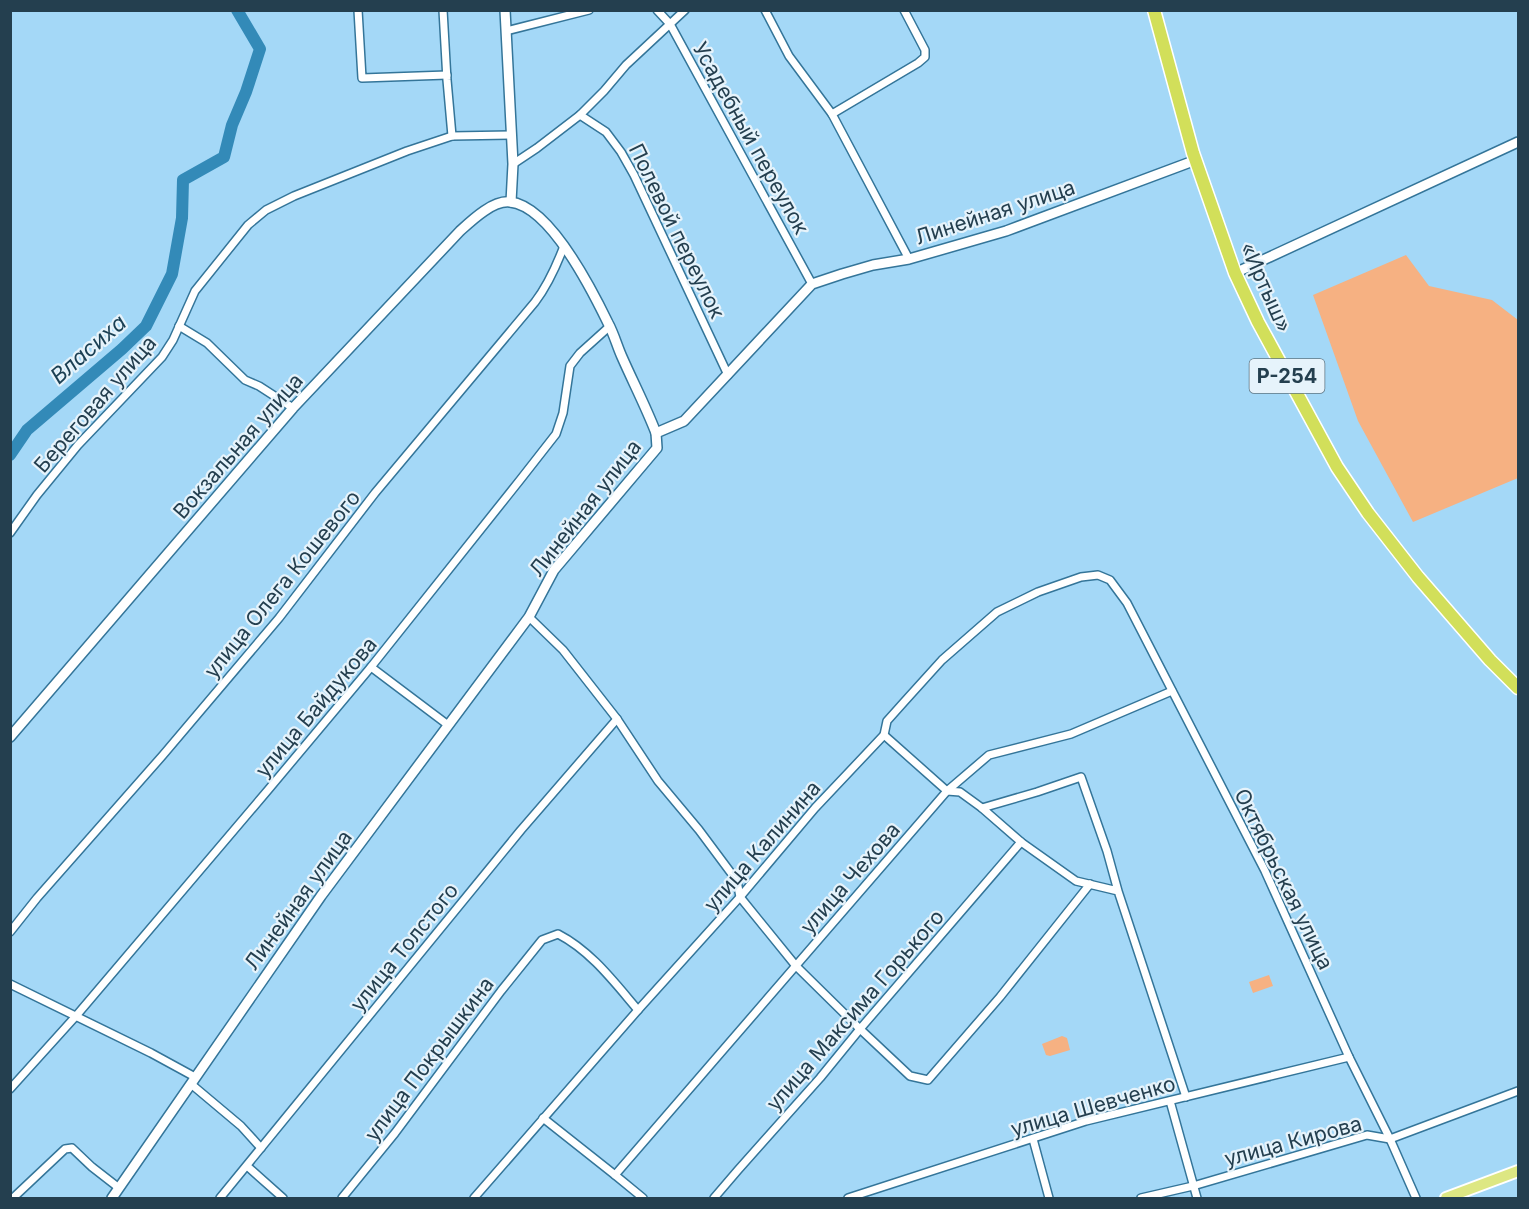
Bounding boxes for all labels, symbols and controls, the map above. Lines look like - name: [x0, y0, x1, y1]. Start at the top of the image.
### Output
- street label: Усадебный переулок: [688, 38, 815, 239]
- street label: Полевой переулок: [624, 139, 730, 323]
- street label: Линейная улица: [912, 174, 1078, 250]
- street label: «Иртыш»: [1235, 238, 1297, 336]
- water label: Власиха: [45, 309, 131, 389]
- street label: Береговая улица: [29, 330, 161, 478]
- road number: Р-254: [1250, 359, 1324, 393]
- street label: Вокзальная улица: [168, 368, 308, 524]
- street label: Линейная улица: [524, 435, 646, 581]
- street label: улица Олега Кошевого: [199, 485, 365, 683]
- street label: улица Байдукова: [250, 632, 382, 782]
- street label: улица Калинина: [698, 776, 826, 916]
- street label: Октябрьская улица: [1229, 784, 1339, 974]
- street label: улица Чехова: [795, 817, 905, 939]
- street label: Линейная улица: [239, 825, 357, 975]
- street label: улица Толстого: [345, 878, 463, 1016]
- street label: улица Максима Горького: [761, 904, 949, 1116]
- street label: улица Покрышкина: [359, 972, 499, 1146]
- street label: улица Шевченко: [1008, 1071, 1178, 1141]
- street label: улица Кирова: [1222, 1111, 1364, 1171]

